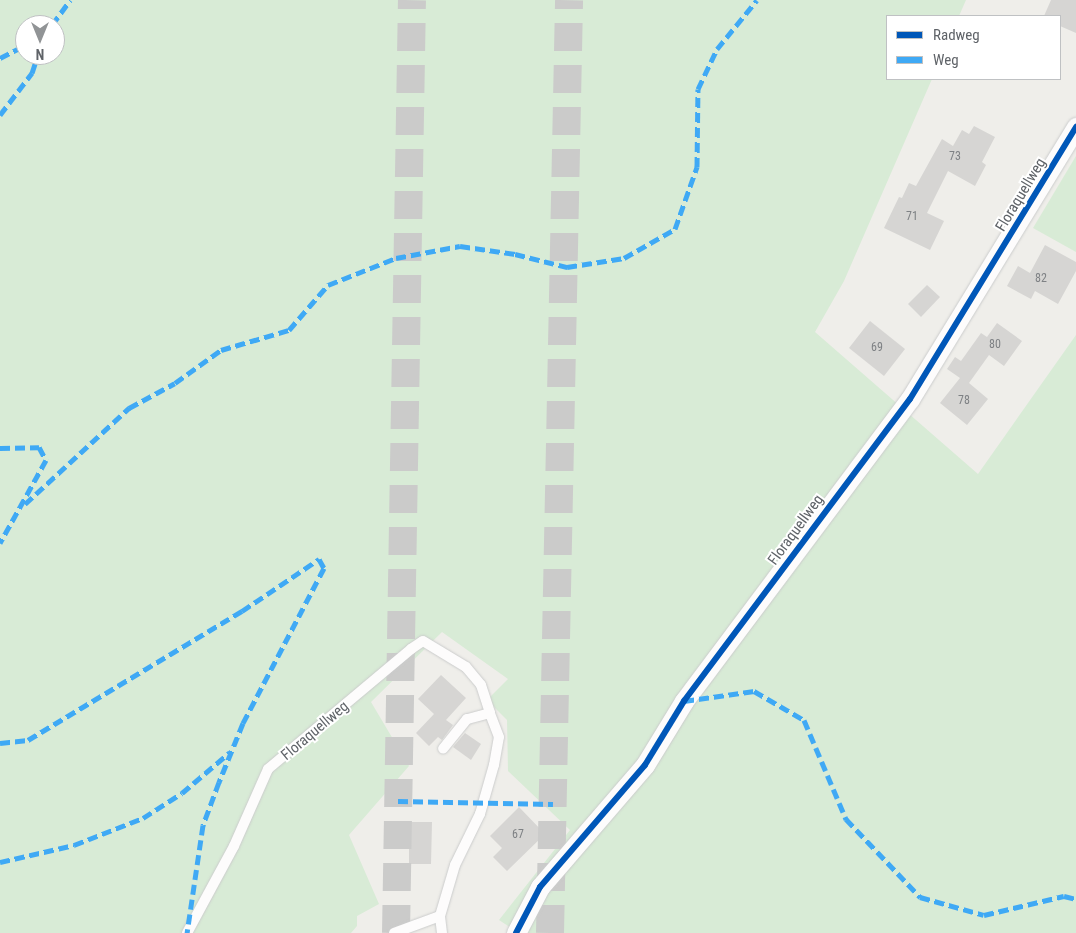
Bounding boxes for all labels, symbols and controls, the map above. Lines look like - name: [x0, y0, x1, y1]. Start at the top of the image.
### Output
- north arrow: [15, 15, 65, 65]
- legend: [886, 15, 1061, 80]
- text: Radweg: [933, 26, 980, 44]
- text: N: [36, 46, 44, 62]
- text: Weg: [933, 51, 959, 69]
- house number: 73: [949, 150, 961, 164]
- street label: Floraquellweg: [992, 155, 1050, 235]
- house number: 71: [906, 210, 918, 224]
- house number: 82: [1035, 272, 1047, 286]
- house number: 80: [989, 338, 1001, 352]
- house number: 69: [871, 341, 883, 355]
- house number: 78: [958, 394, 970, 408]
- street label: Floraquellweg: [764, 491, 828, 569]
- street label: Floraquellweg: [278, 698, 352, 764]
- house number: 67: [512, 828, 524, 842]

